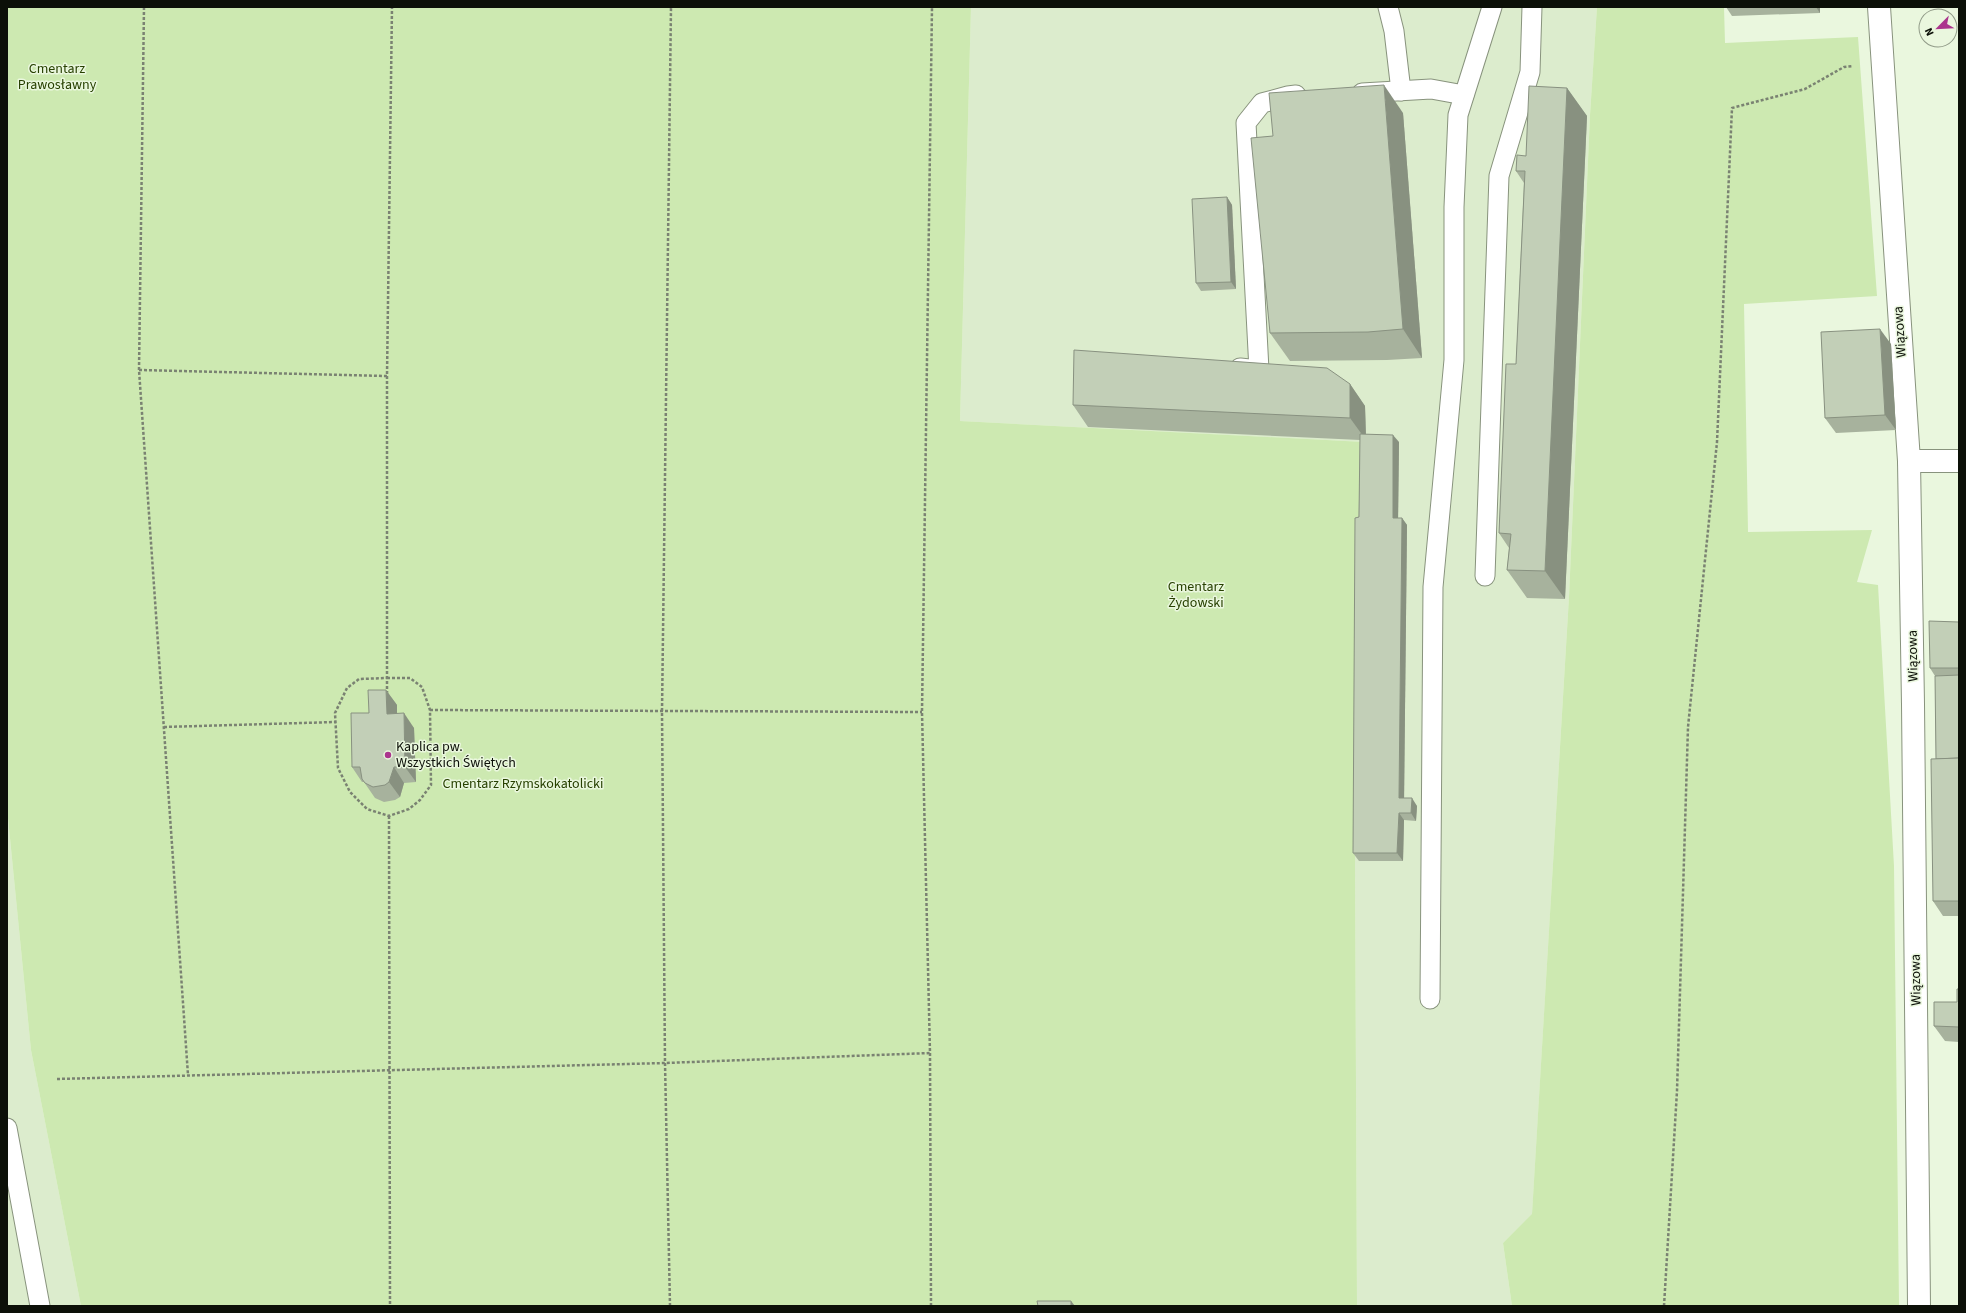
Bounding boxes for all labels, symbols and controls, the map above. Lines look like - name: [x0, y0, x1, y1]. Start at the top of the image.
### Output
- north arrow: [1918, 8, 1958, 48]
- text: N: [1921, 25, 1938, 38]
- park label: Cmentarz Prawosławny: [18, 59, 97, 95]
- street label: Wiązowa: [1888, 305, 1912, 359]
- park label: Cmentarz Żydowski: [1168, 577, 1224, 613]
- street label: Wiązowa: [1903, 630, 1923, 682]
- place label: Kaplica pw. Wszystkich Świętych: [396, 737, 516, 773]
- marker: Kaplica pw. Wszystkich Świętych: [383, 750, 393, 760]
- park label: Cmentarz Rzymskokatolicki: [443, 774, 603, 794]
- street label: Wiązowa: [1906, 954, 1926, 1006]

